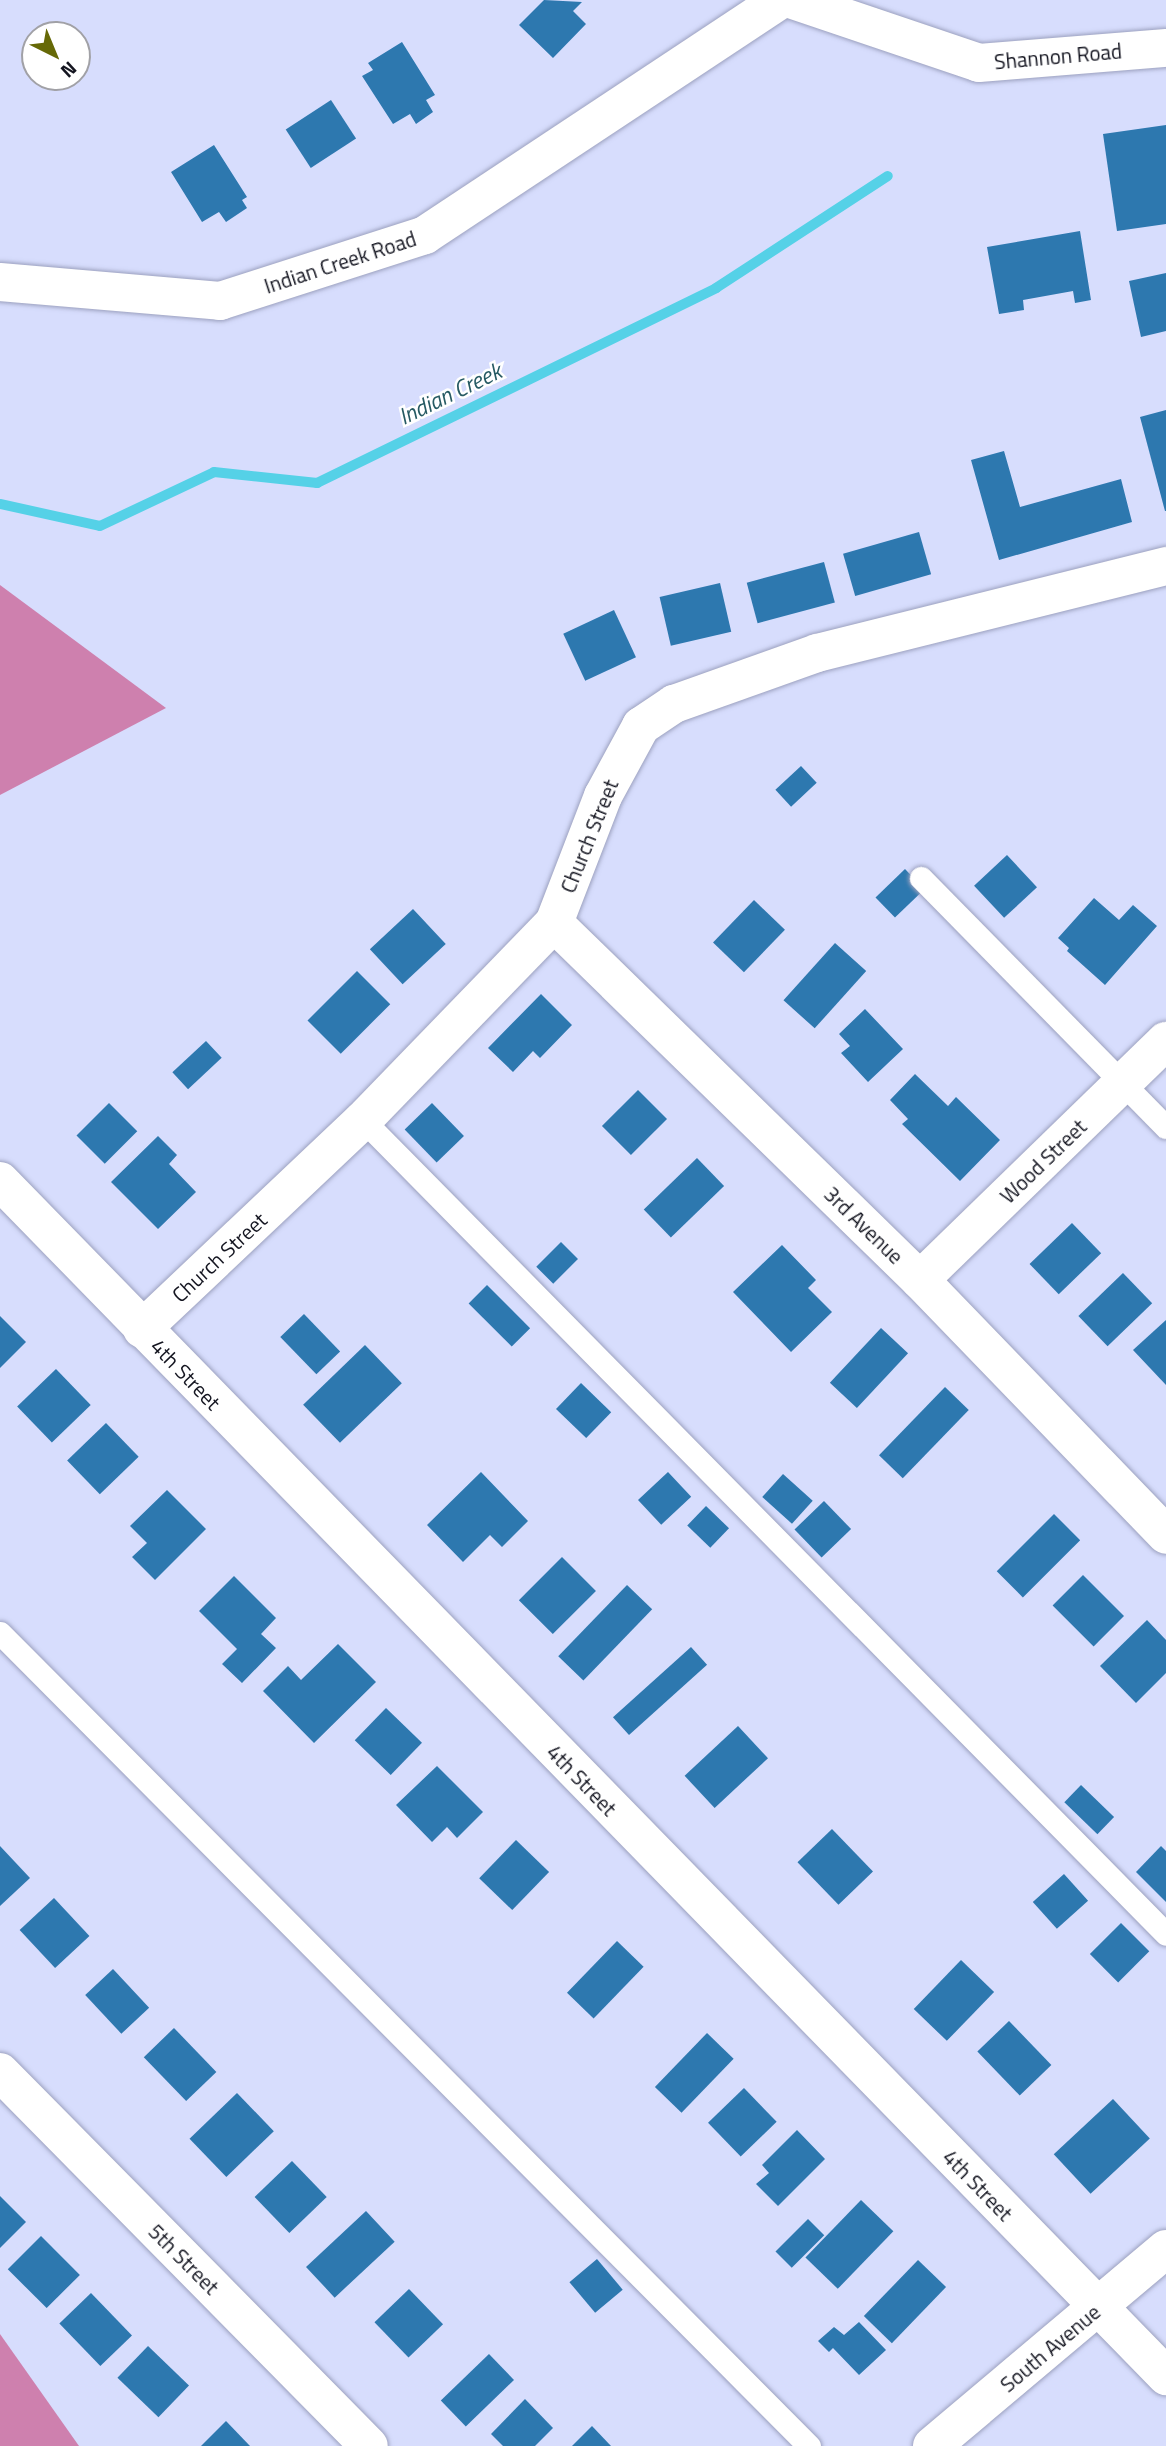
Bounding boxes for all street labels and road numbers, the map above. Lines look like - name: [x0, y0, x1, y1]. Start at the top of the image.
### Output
- street label: Shannon Road: [993, 38, 1123, 74]
- street label: Indian Creek Road: [261, 226, 419, 298]
- street label: Church Street: [555, 776, 623, 896]
- street label: Wood Street: [995, 1114, 1091, 1208]
- street label: 3rd Avenue: [819, 1181, 909, 1269]
- street label: Church Street: [166, 1207, 272, 1307]
- street label: 4th Street: [146, 1333, 226, 1415]
- street label: 4th Street: [542, 1739, 622, 1821]
- street label: 4th Street: [938, 2144, 1018, 2226]
- street label: 5th Street: [144, 2219, 224, 2299]
- street label: South Avenue: [995, 2299, 1105, 2397]

